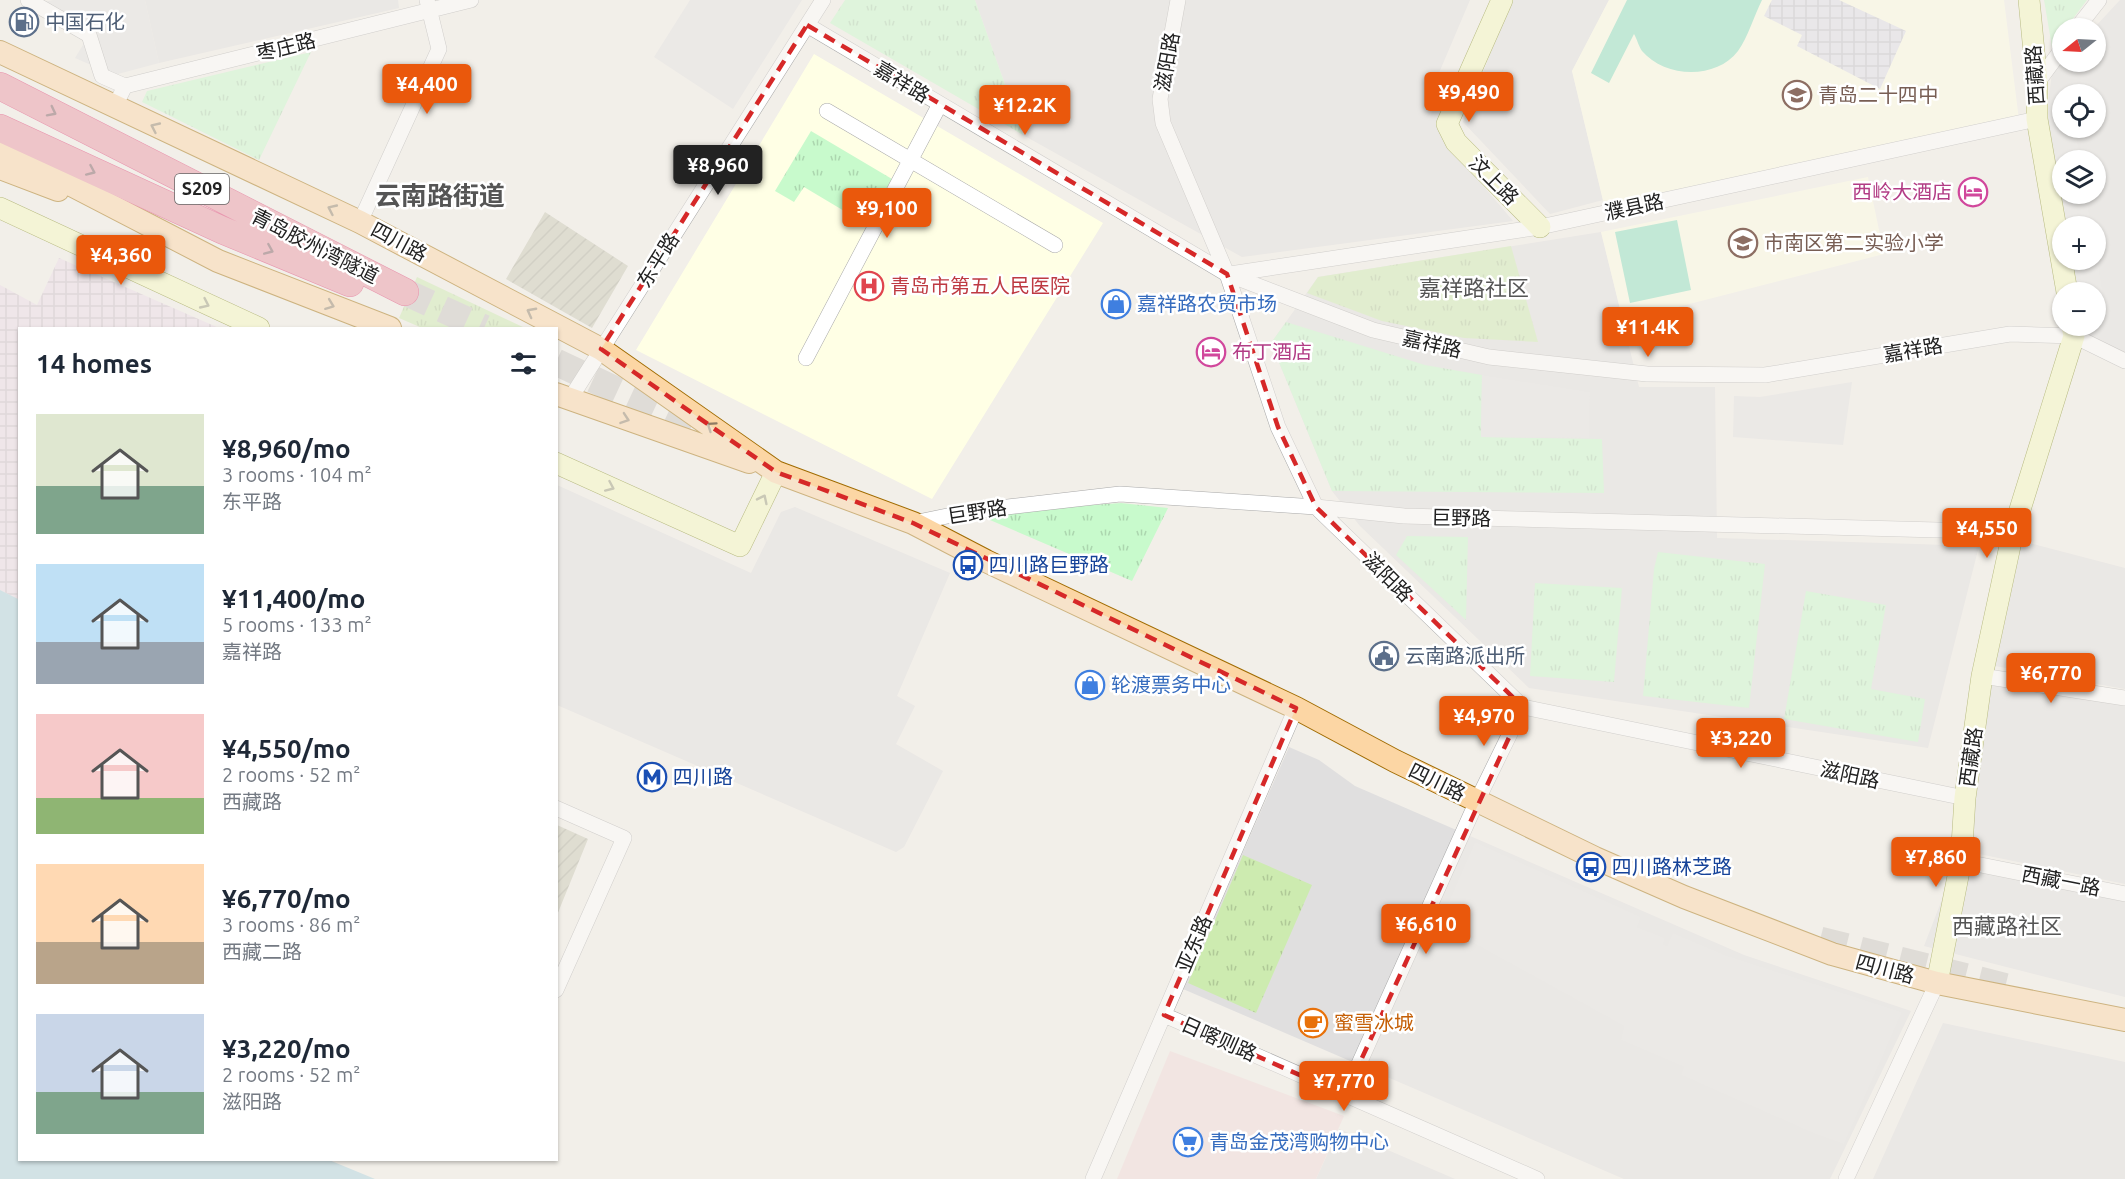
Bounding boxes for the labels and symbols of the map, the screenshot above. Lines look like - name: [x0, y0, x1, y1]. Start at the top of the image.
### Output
- fuel station icon: 中国石化: [8, 6, 40, 38]
- place label: 中国石化: [45, 10, 125, 33]
- north arrow: [2052, 18, 2106, 72]
- street label: 枣庄路: [254, 28, 318, 65]
- street label: 滋阳路: [1150, 30, 1183, 93]
- street label: 西藏路: [2021, 44, 2048, 106]
- street label: 嘉祥路: [871, 56, 934, 107]
- pin: ¥4,400: [378, 64, 476, 115]
- pin: ¥9,490: [1420, 72, 1518, 123]
- school or university icon: 青岛二十四中: [1781, 79, 1813, 111]
- place label: 青岛二十四中: [1818, 83, 1938, 106]
- pin: ¥12.2K: [976, 85, 1074, 136]
- one-way arrow: [46, 105, 57, 117]
- one-way arrow: [151, 123, 162, 135]
- pin: ¥8,960: [669, 145, 767, 196]
- street label: 汶上路: [1465, 150, 1524, 209]
- one-way arrow: [84, 164, 95, 176]
- road number: S209: [175, 174, 229, 204]
- hotel icon: 西岭大酒店: [1957, 176, 1989, 208]
- place label: 西岭大酒店: [1852, 180, 1952, 203]
- district label: 云南路街道: [375, 181, 505, 210]
- pin: ¥9,100: [838, 188, 936, 239]
- street label: 濮县路: [1602, 189, 1666, 224]
- street label: 青岛胶州湾隧道: [248, 204, 383, 288]
- one-way arrow: [328, 204, 339, 216]
- street label: 四川路: [367, 217, 431, 266]
- school or university icon: 市南区第二实验小学: [1727, 227, 1759, 259]
- street label: 东平路: [632, 228, 683, 291]
- place label: 市南区第二实验小学: [1764, 231, 1944, 254]
- pin: ¥4,360: [72, 235, 170, 286]
- one-way arrow: [263, 243, 274, 255]
- hospital icon: 青岛市第五人民医院: [853, 270, 885, 302]
- place label: 青岛市第五人民医院: [890, 274, 1070, 297]
- district label: 嘉祥路社区: [1419, 275, 1529, 300]
- shop icon: 嘉祥路农贸市场: [1100, 288, 1132, 320]
- place label: 嘉祥路农贸市场: [1137, 292, 1277, 315]
- one-way arrow: [199, 297, 210, 309]
- one-way arrow: [323, 298, 334, 310]
- pin: ¥11.4K: [1599, 307, 1697, 358]
- one-way arrow: [527, 308, 537, 319]
- street label: 嘉祥路: [1400, 326, 1464, 361]
- street label: 嘉祥路: [1881, 333, 1944, 366]
- hotel icon: 布丁酒店: [1195, 336, 1227, 368]
- place label: 布丁酒店: [1232, 340, 1312, 363]
- one-way arrow: [619, 411, 630, 424]
- one-way arrow: [706, 422, 717, 433]
- one-way arrow: [603, 479, 614, 491]
- one-way arrow: [755, 494, 767, 505]
- street label: 巨野路: [945, 495, 1008, 528]
- street label: 巨野路: [1431, 505, 1491, 530]
- pin: ¥4,550: [1938, 508, 2036, 559]
- street label: 滋阳路: [1359, 547, 1418, 606]
- bus stop icon: 四川路巨野路: [952, 549, 984, 581]
- place label: 四川路巨野路: [989, 553, 1109, 576]
- public building icon: 云南路派出所: [1368, 640, 1400, 672]
- place label: 云南路派出所: [1405, 644, 1525, 667]
- pin: ¥6,770: [2002, 653, 2100, 704]
- shop icon: 轮渡票务中心: [1074, 669, 1106, 701]
- place label: 轮渡票务中心: [1111, 673, 1231, 696]
- pin: ¥4,970: [1435, 696, 1533, 747]
- pin: ¥3,220: [1692, 718, 1790, 769]
- street label: 西藏路: [1955, 726, 1986, 788]
- street label: 滋阳路: [1818, 757, 1882, 792]
- street label: 四川路: [1405, 758, 1469, 805]
- metro station icon: 四川路: [636, 761, 668, 793]
- place label: 四川路: [673, 765, 733, 788]
- pin: ¥7,860: [1887, 837, 1985, 888]
- bus stop icon: 四川路林芝路: [1575, 851, 1607, 883]
- place label: 四川路林芝路: [1612, 855, 1732, 878]
- street label: 西藏一路: [2020, 862, 2103, 899]
- pin: ¥6,610: [1377, 904, 1475, 955]
- street label: 亚东路: [1171, 912, 1216, 976]
- district label: 西藏路社区: [1952, 913, 2062, 938]
- street label: 四川路: [1853, 950, 1917, 987]
- cafe icon: 蜜雪冰城: [1297, 1007, 1329, 1039]
- place label: 蜜雪冰城: [1334, 1011, 1414, 1034]
- street label: 日喀则路: [1178, 1012, 1260, 1065]
- pin: ¥7,770: [1295, 1061, 1393, 1112]
- supermarket icon: 青岛金茂湾购物中心: [1172, 1126, 1204, 1158]
- place label: 青岛金茂湾购物中心: [1209, 1130, 1389, 1153]

